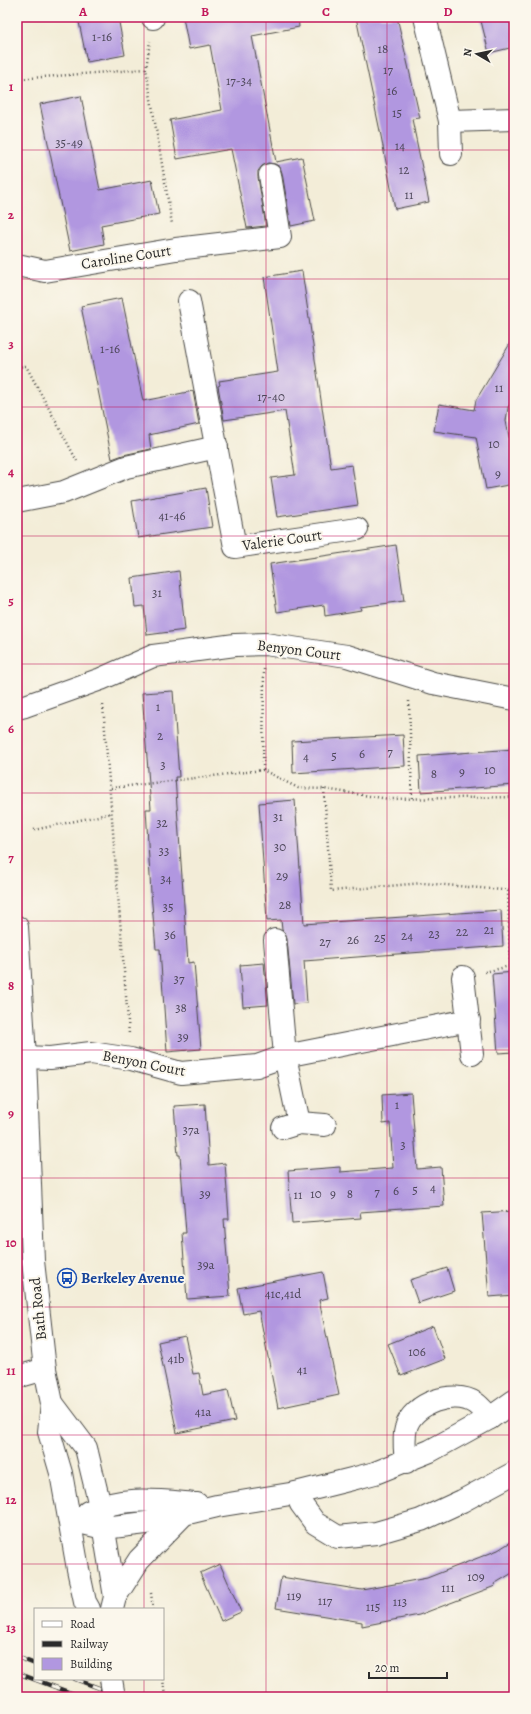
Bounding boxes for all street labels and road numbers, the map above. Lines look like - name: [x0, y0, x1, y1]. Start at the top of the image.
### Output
- street label: Caroline Court: [80, 240, 172, 274]
- street label: Valerie Court: [240, 524, 323, 556]
- street label: Benyon Court: [256, 635, 342, 665]
- street label: Benyon Court: [101, 1045, 187, 1081]
- street label: Bath Road: [25, 1276, 51, 1341]

